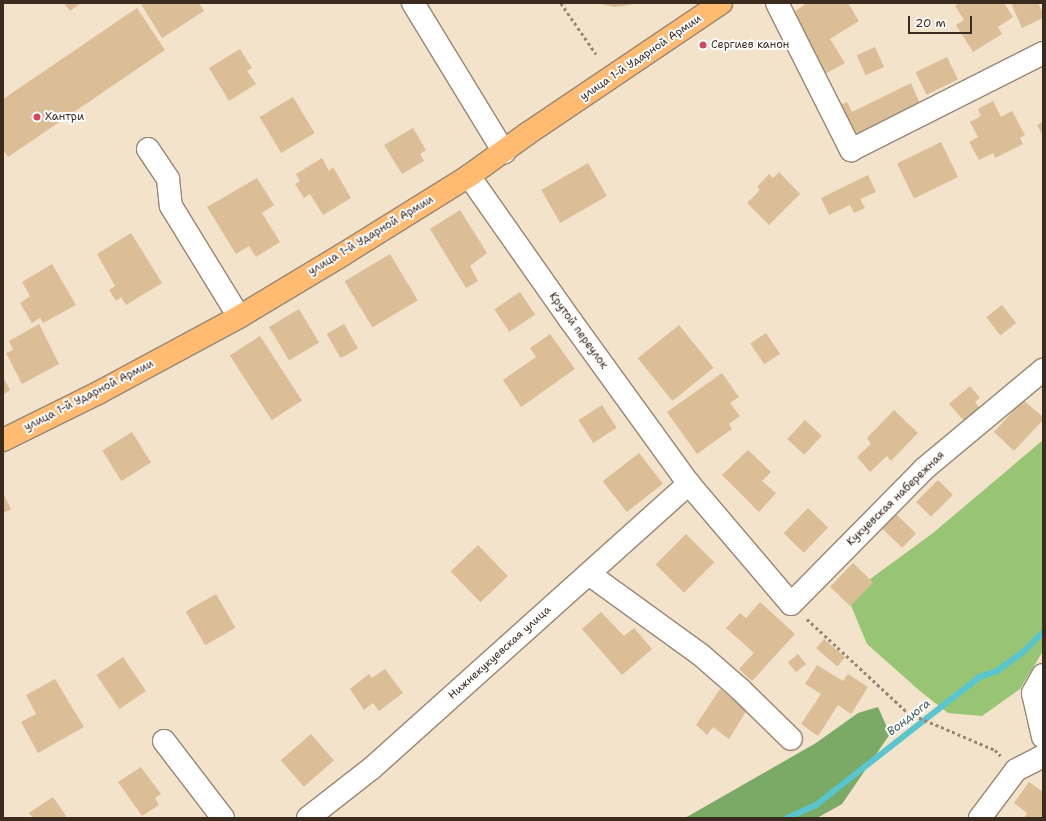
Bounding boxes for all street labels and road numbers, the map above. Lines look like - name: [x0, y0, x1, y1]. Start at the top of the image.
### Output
- street label: улица 1-й Ударной Армии: [578, 12, 704, 104]
- street label: улица 1-й Ударной Армии: [306, 193, 436, 279]
- street label: Крутой переулок: [546, 290, 610, 372]
- street label: улица 1-й Ударной Армии: [22, 358, 156, 434]
- street label: Кукуевская набережная: [844, 449, 948, 549]
- street label: Нижнекукуевская улица: [446, 604, 554, 702]

